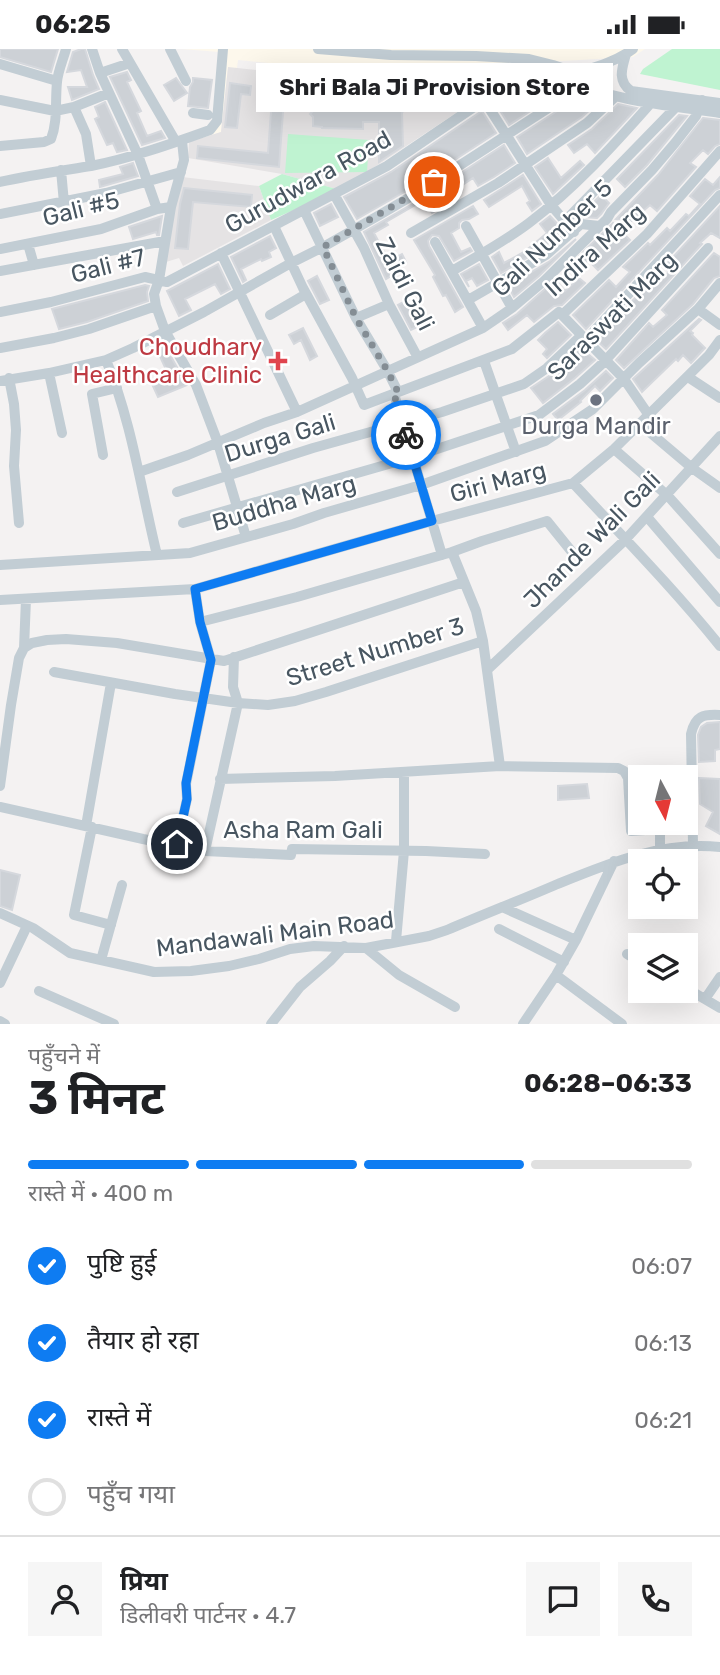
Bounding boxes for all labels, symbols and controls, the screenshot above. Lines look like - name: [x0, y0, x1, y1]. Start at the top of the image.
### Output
- text: 06:25: [35, 9, 111, 40]
- callout: Shri Bala Ji Provision Store: [256, 63, 612, 112]
- text: Shri Bala Ji Provision Store: [279, 73, 590, 101]
- street label: Gurudwara Road: [220, 125, 396, 239]
- pin: [404, 152, 464, 212]
- icon: bag: [415, 163, 453, 201]
- street label: Gali Number 5: [486, 174, 618, 302]
- street label: Gali #5: [40, 186, 122, 232]
- street label: Indira Marg: [539, 198, 651, 302]
- street label: Zaidi Gali: [370, 233, 440, 335]
- street label: Gali #7: [68, 243, 148, 289]
- street label: Saraswati Marg: [542, 246, 682, 386]
- place label: Choudhary Healthcare Clinic: [72, 333, 262, 389]
- marker: Choudhary Healthcare Clinic: [268, 351, 288, 371]
- marker: Durga Mandir: [588, 392, 604, 408]
- courier: [371, 400, 441, 470]
- street label: Durga Gali: [221, 408, 339, 468]
- place label: Durga Mandir: [521, 412, 671, 440]
- icon: bike: [387, 416, 425, 454]
- street label: Giri Marg: [447, 456, 549, 508]
- street label: Jhande Wali Gali: [518, 466, 666, 614]
- street label: Buddha Marg: [209, 469, 359, 537]
- street label: Street Number 3: [283, 612, 467, 692]
- north arrow: [628, 765, 698, 835]
- map controls: [628, 765, 698, 1003]
- pin: [147, 814, 207, 874]
- street label: Asha Ram Gali: [223, 816, 383, 844]
- icon: home: [158, 825, 196, 863]
- button: locate: [628, 849, 698, 919]
- street label: Mandawali Main Road: [154, 906, 396, 962]
- button: layers: [628, 933, 698, 1003]
- text: पहुँचने में: [28, 1042, 100, 1070]
- text: 06:28–06:33: [524, 1068, 692, 1099]
- text: 3 मिनट: [28, 1071, 165, 1126]
- text: रास्ते में · 400 m: [28, 1179, 173, 1207]
- icon: check: [28, 1247, 66, 1285]
- text: पुष्टि हुई: [87, 1248, 157, 1279]
- text: 06:07: [631, 1252, 692, 1280]
- icon: check: [28, 1324, 66, 1362]
- text: तैयार हो रहा: [87, 1325, 199, 1356]
- text: 06:13: [634, 1329, 692, 1357]
- icon: check: [28, 1401, 66, 1439]
- text: रास्ते में: [87, 1402, 151, 1433]
- text: 06:21: [634, 1406, 692, 1434]
- text: पहुँच गया: [87, 1479, 175, 1510]
- button: person: [28, 1562, 102, 1636]
- button: chat: [526, 1562, 600, 1636]
- button: phone: [618, 1562, 692, 1636]
- text: प्रिया: [120, 1566, 168, 1597]
- text: डिलीवरी पार्टनर · 4.7: [120, 1601, 296, 1629]

